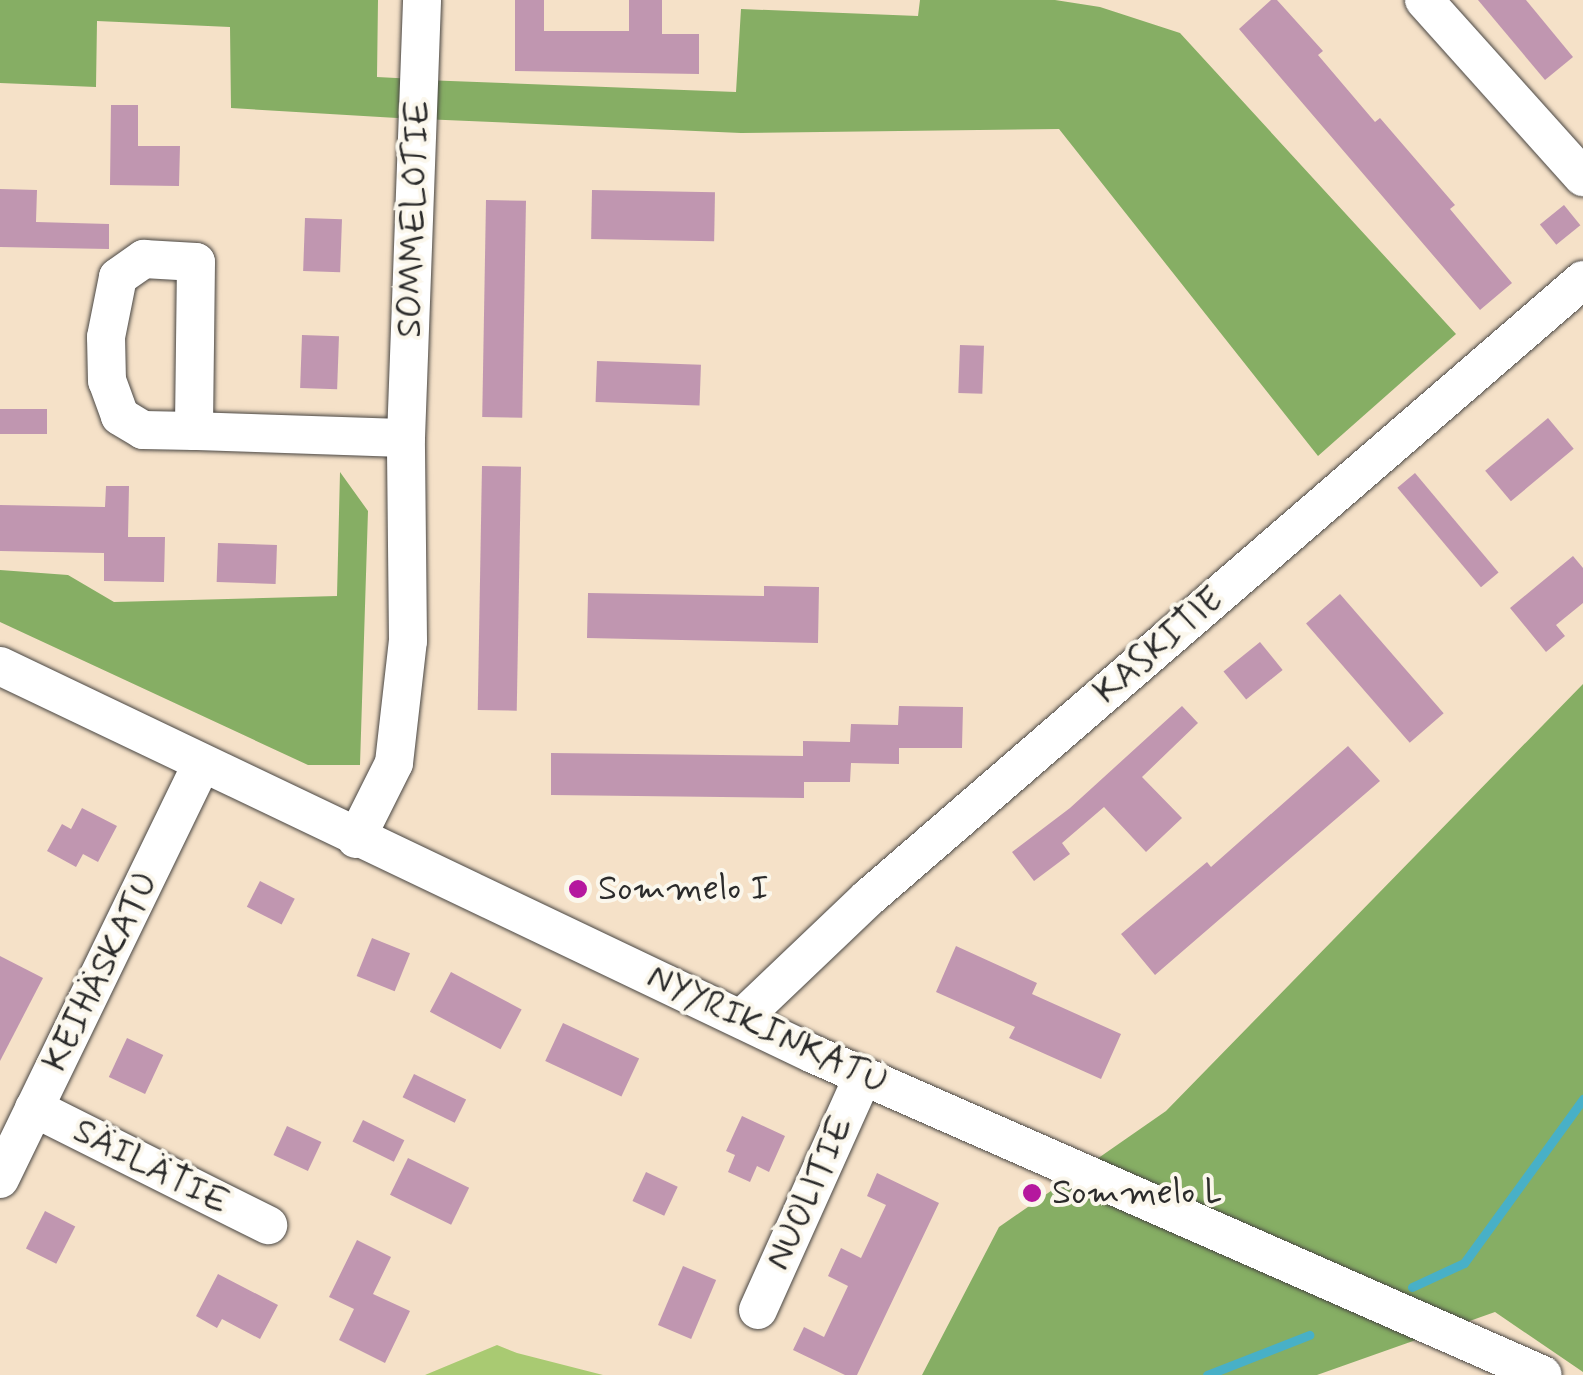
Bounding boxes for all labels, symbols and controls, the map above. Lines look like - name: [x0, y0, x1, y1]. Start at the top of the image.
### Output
- street label: SOMMELOTIE: [389, 100, 439, 338]
- street label: KASKITIE: [1086, 579, 1232, 713]
- street label: KEIHÄSKATU: [35, 865, 167, 1079]
- place label: Sommelo I: [598, 868, 769, 910]
- marker: Sommelo I: [567, 878, 589, 900]
- street label: NYYRIKINKATU: [640, 956, 894, 1104]
- street label: NUOLITIE: [757, 1109, 863, 1277]
- street label: SÄILÄTIE: [66, 1110, 236, 1224]
- place label: Sommelo L: [1052, 1172, 1226, 1214]
- marker: Sommelo L: [1021, 1182, 1043, 1204]

